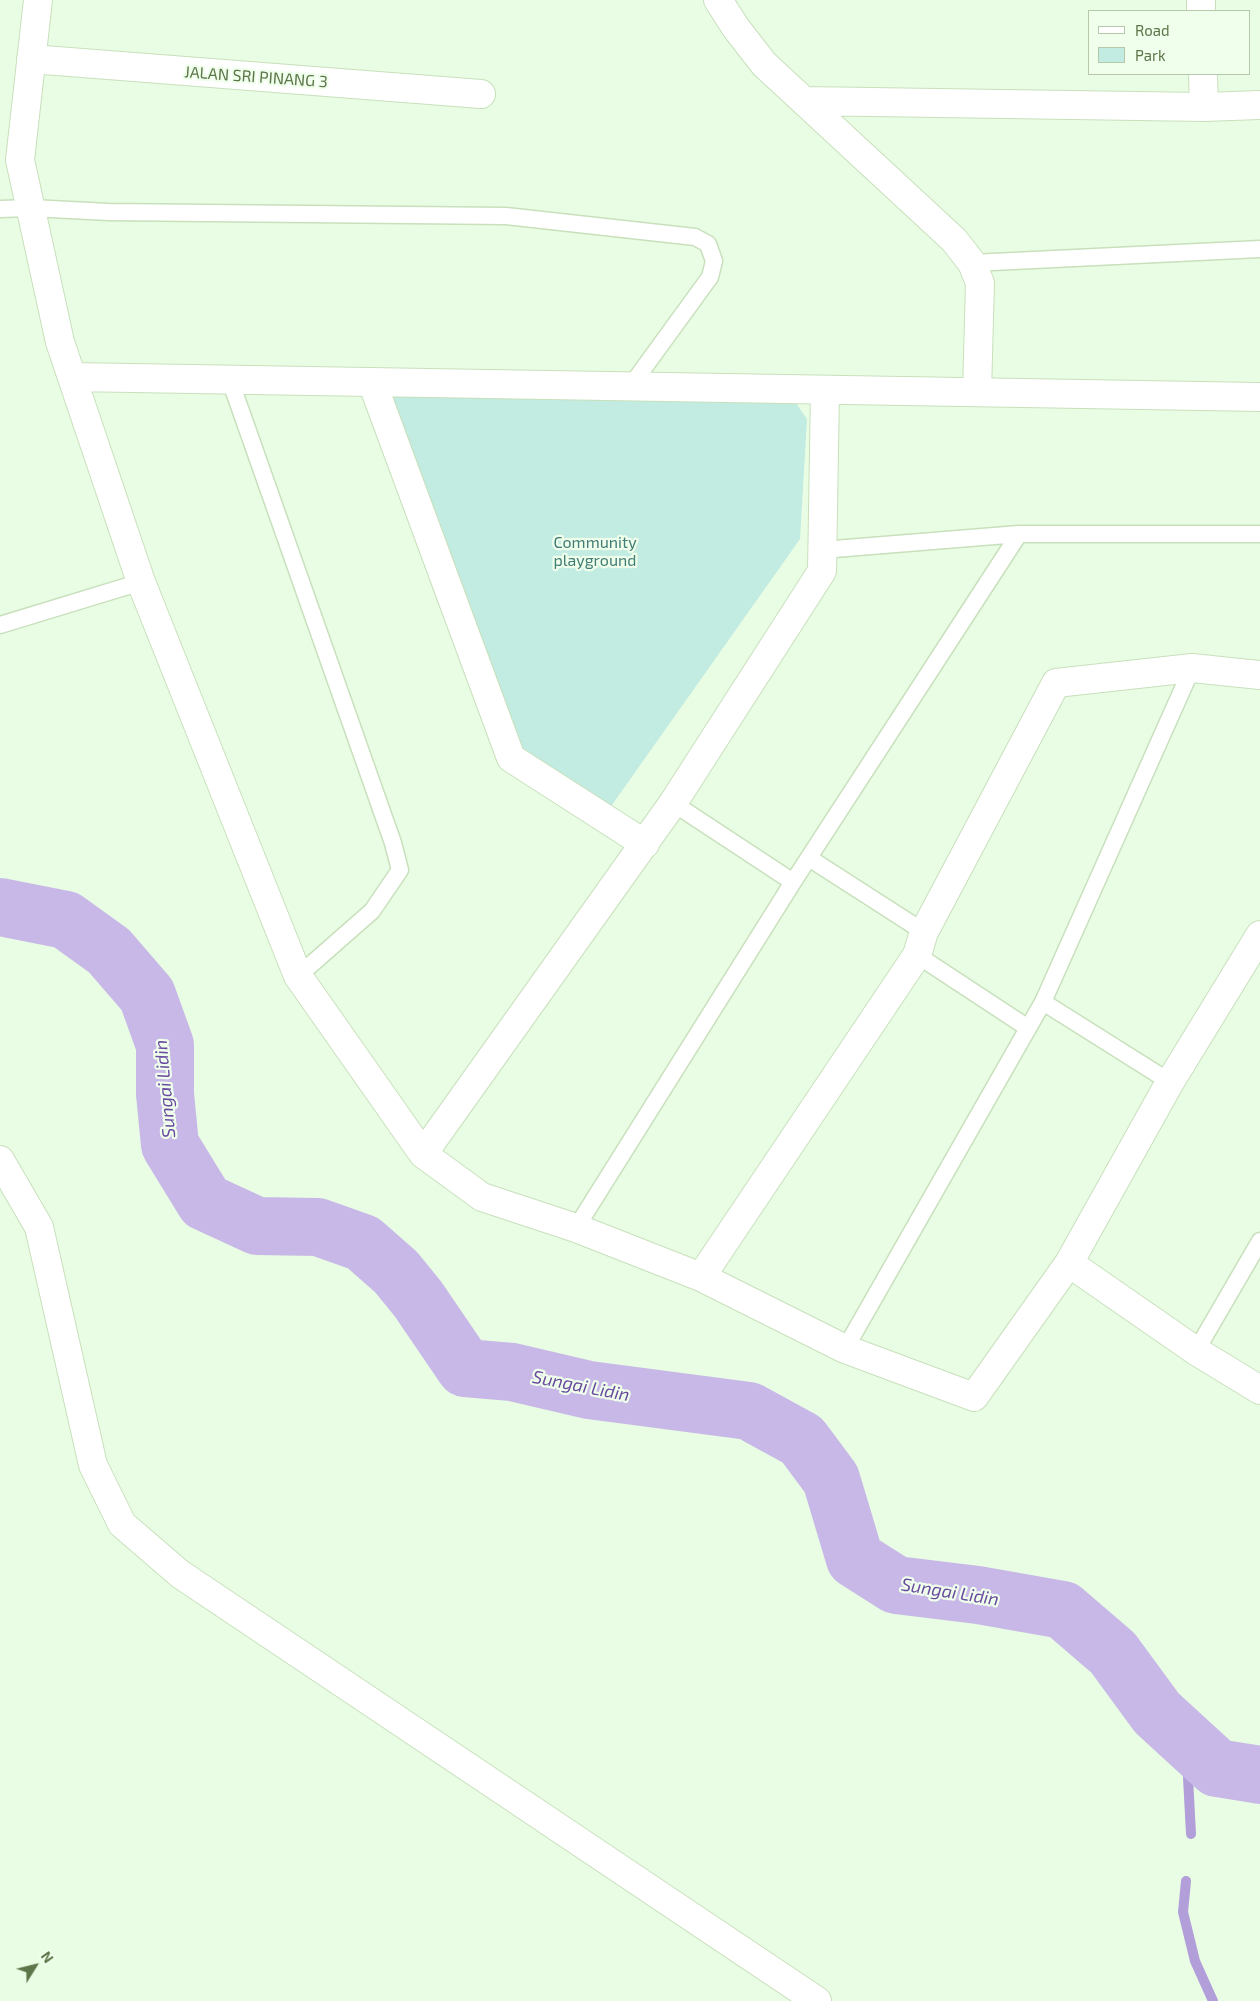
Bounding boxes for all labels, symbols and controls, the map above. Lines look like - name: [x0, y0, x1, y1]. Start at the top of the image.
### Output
- legend: [1088, 10, 1250, 75]
- text: Road: [1135, 21, 1170, 39]
- text: Park: [1135, 46, 1166, 64]
- street label: JALAN SRI PINANG 3: [184, 62, 328, 92]
- park label: Community playground: [553, 533, 637, 571]
- water label: Sungai Lidin: [150, 1039, 180, 1139]
- water label: Sungai Lidin: [531, 1366, 631, 1406]
- water label: Sungai Lidin: [900, 1574, 1000, 1610]
- north arrow: [10, 1941, 60, 1991]
- text: N: [38, 1948, 57, 1966]

